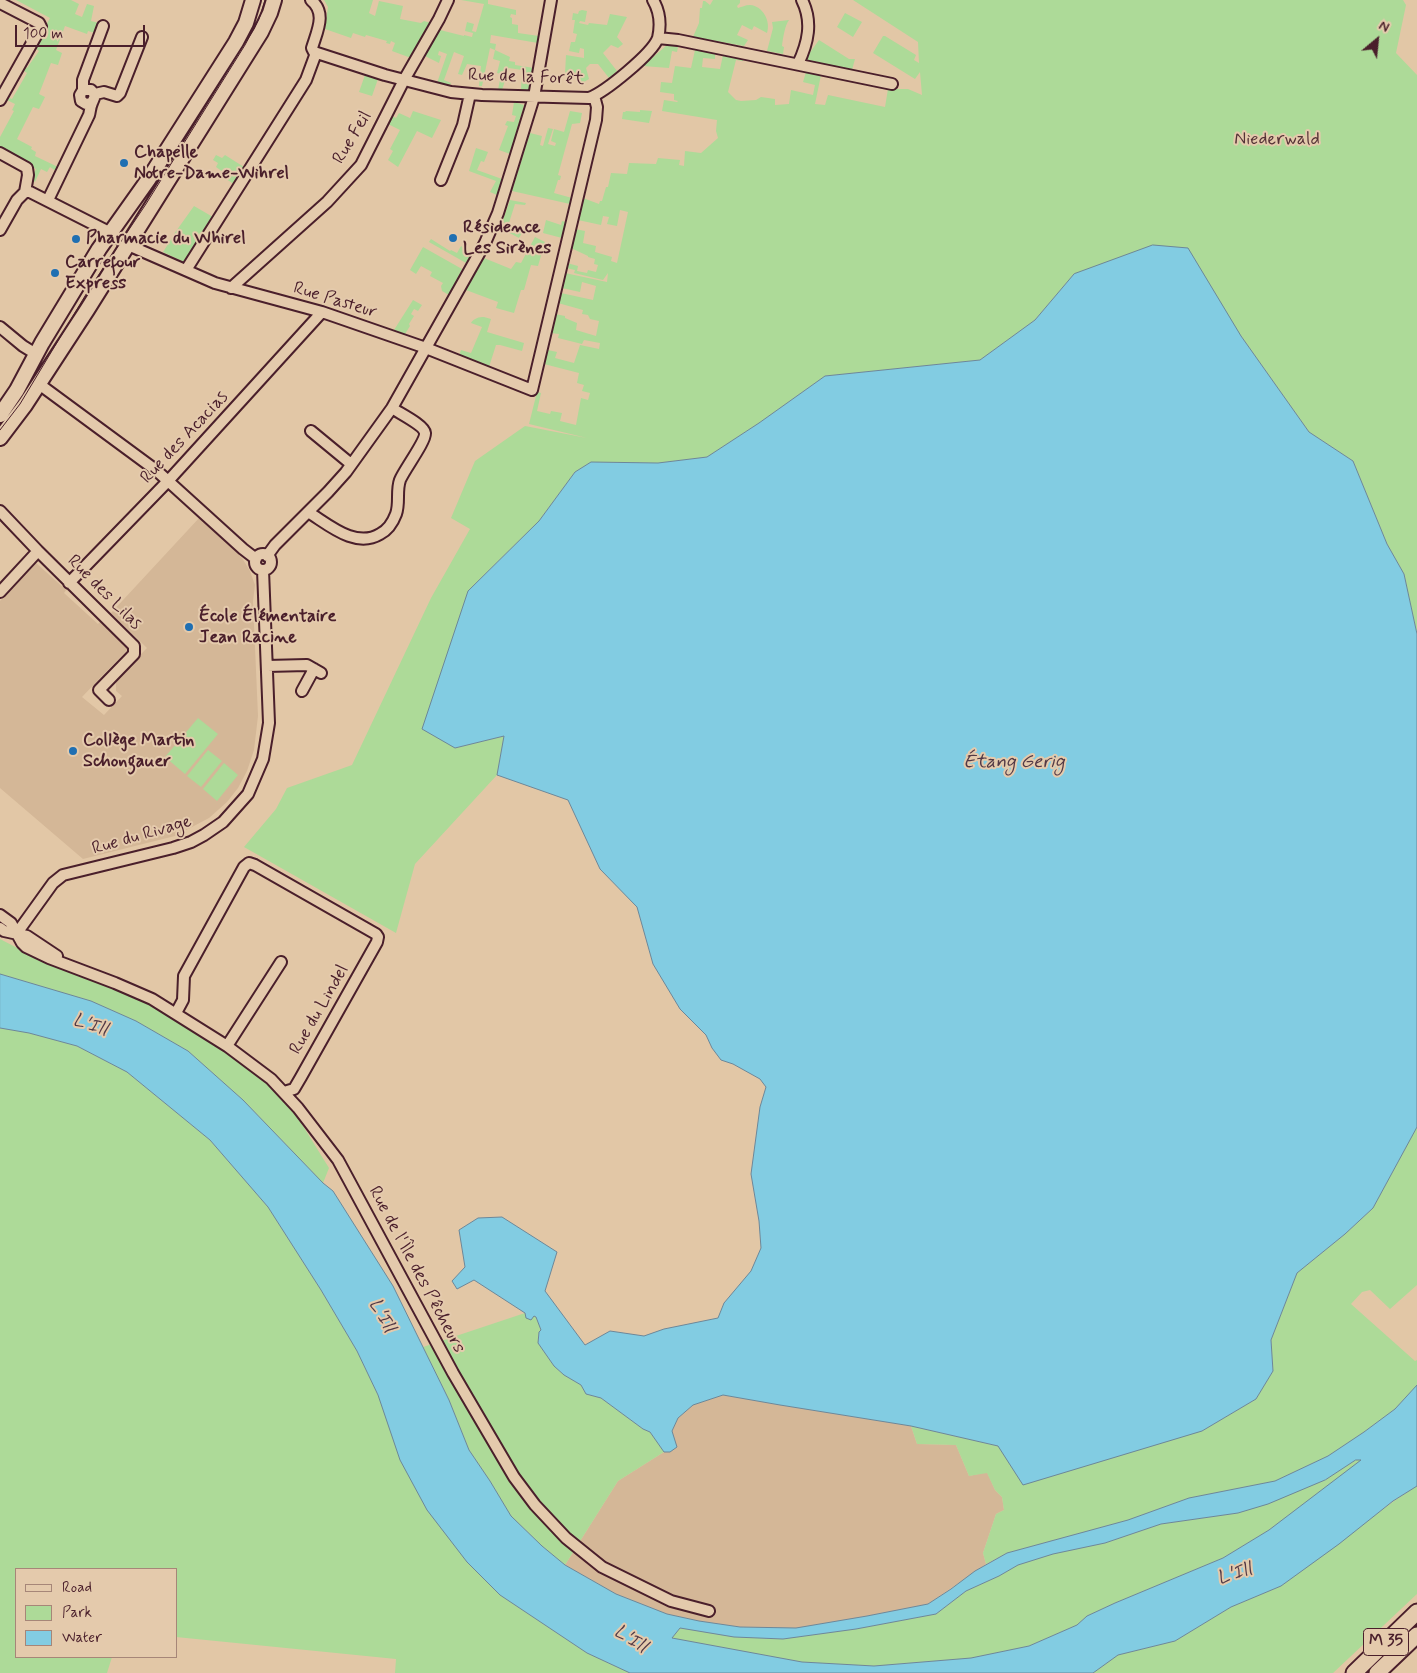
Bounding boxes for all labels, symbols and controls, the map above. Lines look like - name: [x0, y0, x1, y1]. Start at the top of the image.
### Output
- scale bar: [18, 15, 148, 47]
- north arrow: [1352, 15, 1402, 65]
- text: N: [1376, 17, 1392, 37]
- text: 100 m: [23, 24, 63, 44]
- street label: Rue de la Forêt: [467, 65, 585, 91]
- street label: Rue Feil: [329, 108, 377, 168]
- park label: Niederwald: [1234, 129, 1320, 151]
- place label: Chapelle Notre-Dame-Wihrel: [134, 142, 289, 184]
- marker: Chapelle Notre-Dame-Wihrel: [118, 157, 130, 169]
- place label: Résidence Les Sirènes: [463, 217, 551, 260]
- place label: Pharmacie du Whirel: [86, 228, 246, 250]
- marker: Résidence Les Sirènes: [447, 232, 459, 244]
- marker: Pharmacie du Whirel: [70, 233, 82, 245]
- place label: Carrefour Express: [65, 252, 140, 294]
- marker: Carrefour Express: [49, 267, 61, 279]
- street label: Rue Pasteur: [290, 278, 380, 324]
- street label: Rue des Acacias: [137, 387, 233, 489]
- street label: Rue des Lilas: [62, 551, 146, 635]
- place label: École Élémentaire Jean Racine: [199, 606, 336, 649]
- marker: École Élémentaire Jean Racine: [183, 621, 195, 633]
- place label: Collège Martin Schongauer: [83, 730, 194, 772]
- marker: Collège Martin Schongauer: [67, 745, 79, 757]
- water label: Étang Gerig: [963, 752, 1065, 774]
- street label: Rue du Rivage: [90, 811, 194, 861]
- street label: Rue du Lindel: [286, 961, 354, 1059]
- water label: L'Ill: [70, 1009, 110, 1043]
- street label: Rue de l'Île des Pêcheurs: [363, 1183, 469, 1357]
- water label: L'Ill: [362, 1295, 400, 1337]
- water label: L'Ill: [1215, 1559, 1255, 1591]
- legend: [15, 1568, 178, 1658]
- text: Road: [62, 1578, 92, 1598]
- text: Park: [62, 1603, 92, 1623]
- water label: L'Ill: [609, 1621, 651, 1659]
- text: Water: [62, 1628, 102, 1648]
- road number: M 35: [1364, 1628, 1408, 1655]

